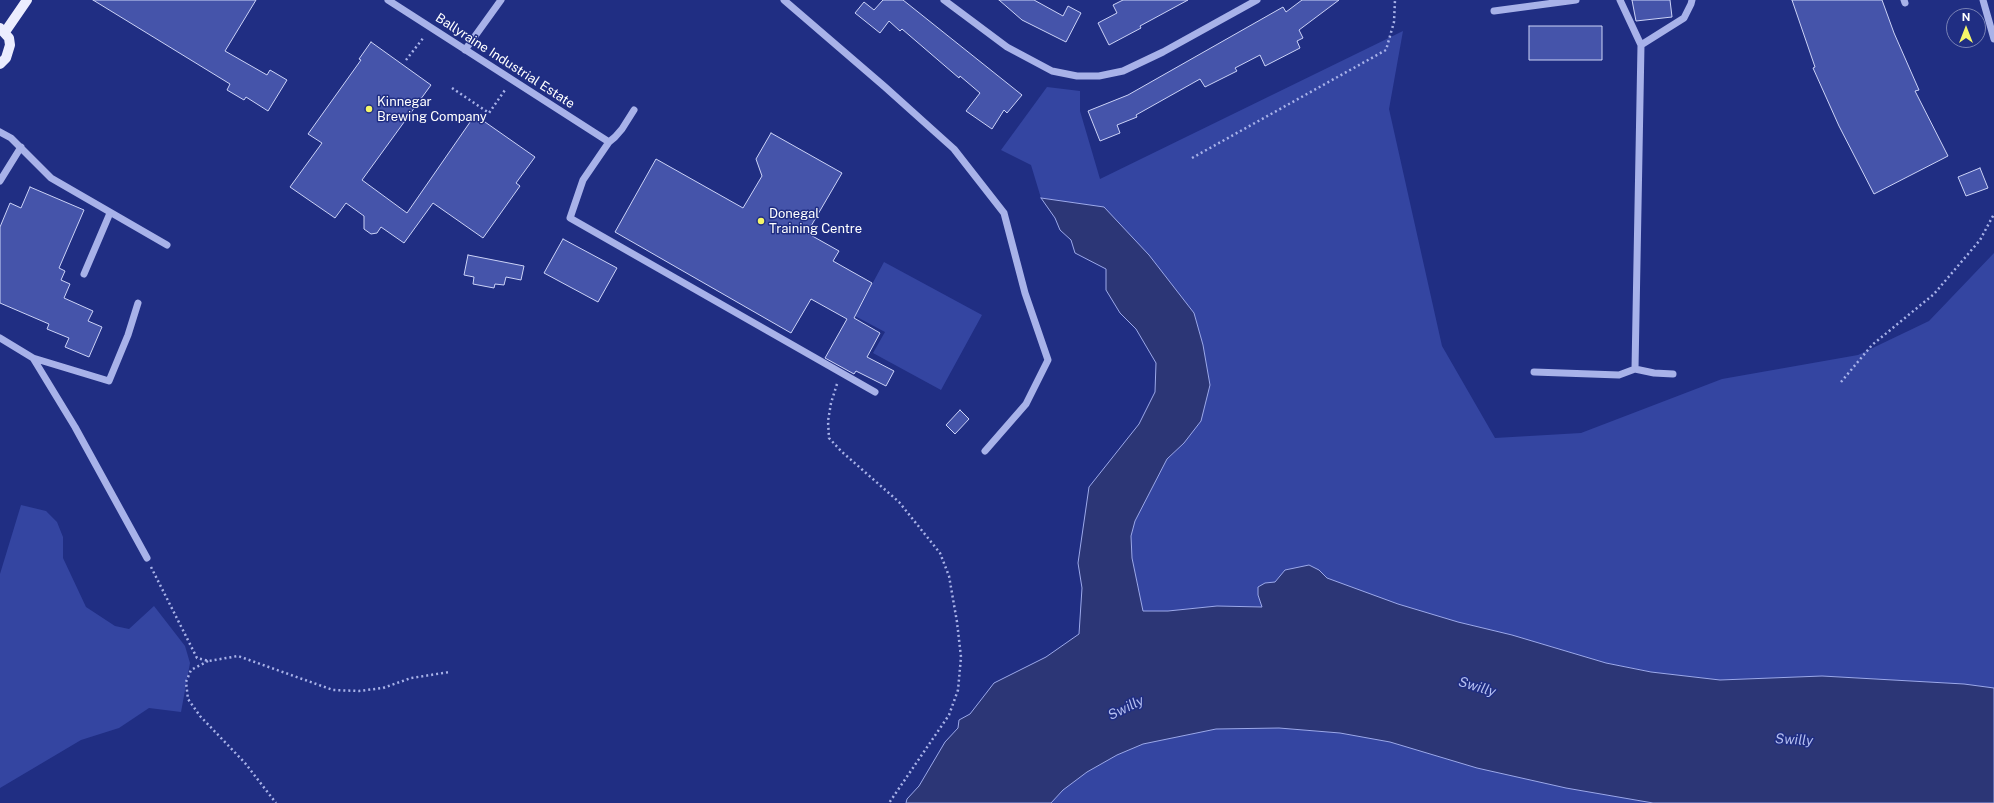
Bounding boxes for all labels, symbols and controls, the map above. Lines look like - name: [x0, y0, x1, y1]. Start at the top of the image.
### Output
- north arrow: [1946, 8, 1986, 48]
- street label: Ballyraine Industrial Estate: [433, 10, 577, 112]
- text: N: [1962, 11, 1970, 23]
- place label: Kinnegar Brewing Company: [377, 94, 487, 125]
- marker: Kinnegar Brewing Company: [364, 104, 374, 114]
- place label: Donegal Training Centre: [769, 206, 862, 237]
- marker: Donegal Training Centre: [756, 216, 766, 226]
- water label: Swilly: [1456, 673, 1498, 701]
- water label: Swilly: [1105, 692, 1147, 724]
- water label: Swilly: [1775, 731, 1813, 749]

